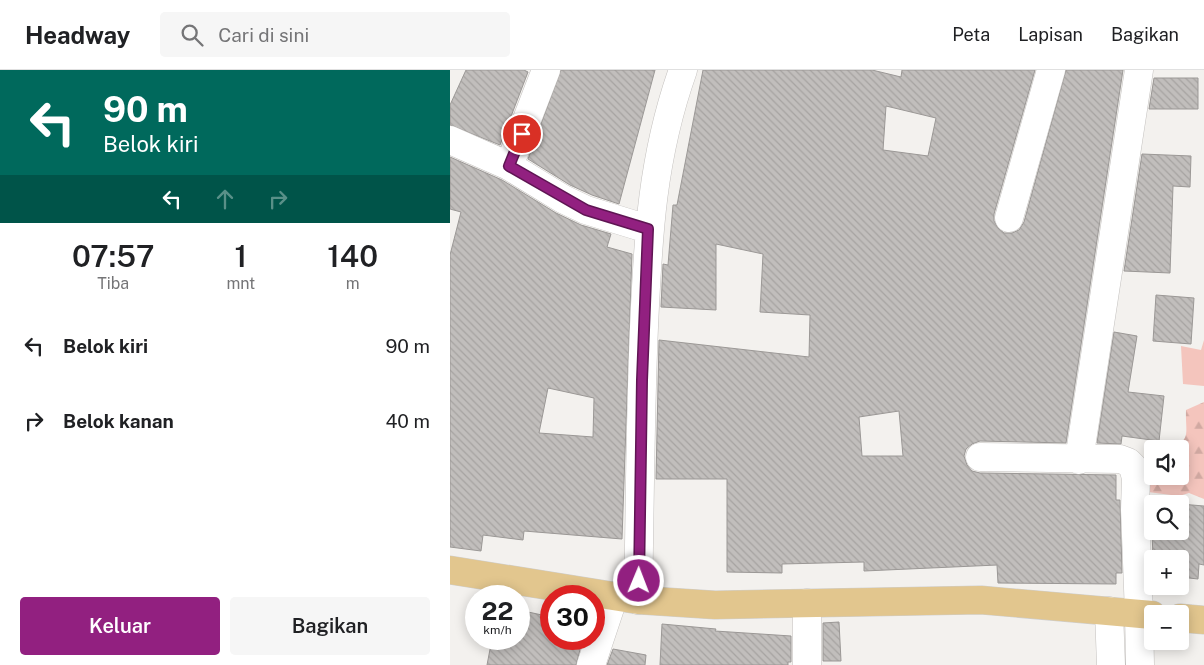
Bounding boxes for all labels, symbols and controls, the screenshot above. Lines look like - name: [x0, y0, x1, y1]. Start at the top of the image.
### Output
- search box: [160, 12, 510, 57]
- text: Headway: [25, 21, 130, 49]
- icon: search: [178, 21, 206, 49]
- text: Cari di sini: [218, 24, 309, 46]
- text: Peta: [952, 24, 990, 45]
- text: Lapisan: [1018, 24, 1083, 45]
- text: Bagikan: [1111, 24, 1179, 45]
- text: 90 m: [103, 89, 188, 130]
- icon: left: [20, 90, 85, 155]
- pin: [501, 113, 543, 155]
- icon: arrive: [508, 120, 536, 148]
- text: Belok kiri: [103, 131, 199, 157]
- icon: left: [158, 185, 186, 213]
- icon: ahead: [211, 185, 239, 213]
- icon: right: [264, 185, 292, 213]
- text: 07:57: [72, 238, 154, 274]
- text: 1: [235, 238, 247, 274]
- text: 140: [327, 238, 378, 274]
- text: Tiba: [97, 274, 129, 293]
- text: mnt: [226, 274, 255, 293]
- text: m: [346, 274, 360, 293]
- icon: left: [20, 332, 48, 360]
- text: Belok kiri: [63, 335, 148, 357]
- text: 90 m: [386, 335, 430, 357]
- icon: right: [20, 407, 48, 435]
- text: Belok kanan: [63, 410, 174, 432]
- text: 40 m: [385, 410, 430, 432]
- map controls: [1144, 440, 1189, 650]
- button: sound: [1144, 440, 1189, 485]
- button: search: [1144, 495, 1189, 540]
- button: +: [1144, 550, 1189, 595]
- position arrow: [612, 554, 664, 606]
- speed limit sign: 30: [540, 585, 605, 650]
- text: 22: [482, 596, 513, 626]
- button: Keluar: [20, 597, 220, 655]
- button: Bagikan: [230, 597, 430, 655]
- button: −: [1144, 605, 1189, 650]
- text: km/h: [483, 623, 512, 637]

